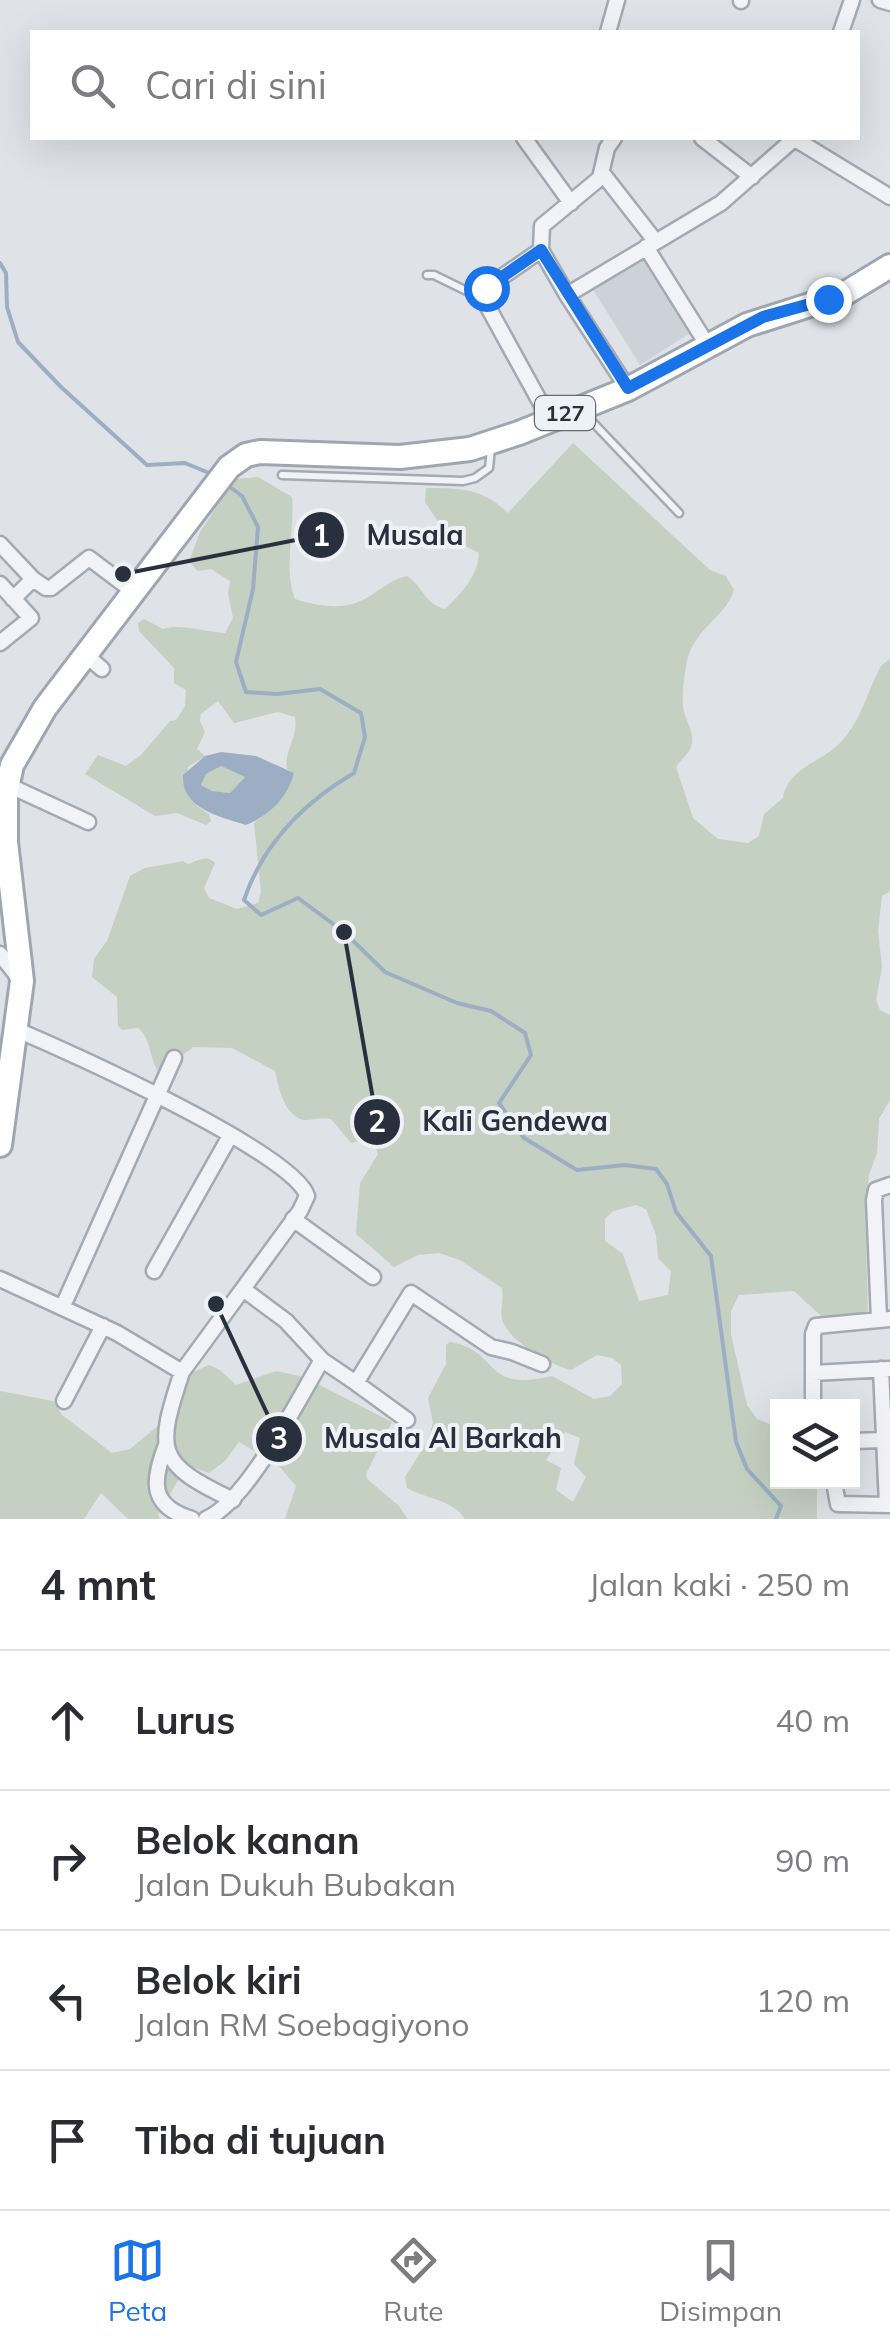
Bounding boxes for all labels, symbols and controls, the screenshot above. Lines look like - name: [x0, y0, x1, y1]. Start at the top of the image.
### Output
- search box: [30, 30, 860, 140]
- icon: search: [65, 58, 120, 113]
- text: Cari di sini: [145, 61, 327, 109]
- route start: [464, 266, 510, 312]
- route end: [806, 277, 852, 323]
- road number: 127: [535, 396, 595, 430]
- callout: Musala: [296, 506, 483, 564]
- text: 1: [312, 516, 330, 554]
- text: Musala: [366, 517, 464, 552]
- callout: Kali Gendewa: [352, 1093, 628, 1151]
- text: 2: [368, 1102, 386, 1140]
- text: Kali Gendewa: [422, 1103, 608, 1138]
- map controls: [770, 1399, 860, 1489]
- button: layers: [770, 1399, 860, 1489]
- callout: Musala Al Barkah: [254, 1410, 582, 1468]
- text: 3: [270, 1419, 288, 1457]
- text: Musala Al Barkah: [324, 1420, 562, 1455]
- text: 4 mnt: [40, 1558, 156, 1611]
- text: Jalan kaki · 250 m: [589, 1564, 850, 1604]
- icon: ahead: [40, 1693, 95, 1748]
- text: Lurus: [135, 1696, 235, 1744]
- text: 40 m: [775, 1700, 850, 1740]
- text: Belok kanan: [135, 1816, 360, 1864]
- icon: right: [40, 1833, 95, 1888]
- text: 90 m: [775, 1840, 850, 1880]
- text: Jalan Dukuh Bubakan: [135, 1864, 456, 1904]
- text: Belok kiri: [135, 1956, 302, 2004]
- icon: left: [40, 1973, 95, 2028]
- text: 120 m: [756, 1980, 850, 2020]
- text: Jalan RM Soebagiyono: [135, 2004, 470, 2044]
- icon: arrive: [40, 2113, 95, 2168]
- text: Tiba di tujuan: [135, 2116, 386, 2164]
- tab: Peta: [108, 2233, 167, 2328]
- tab: Rute: [383, 2233, 444, 2328]
- tab: Disimpan: [659, 2233, 782, 2328]

